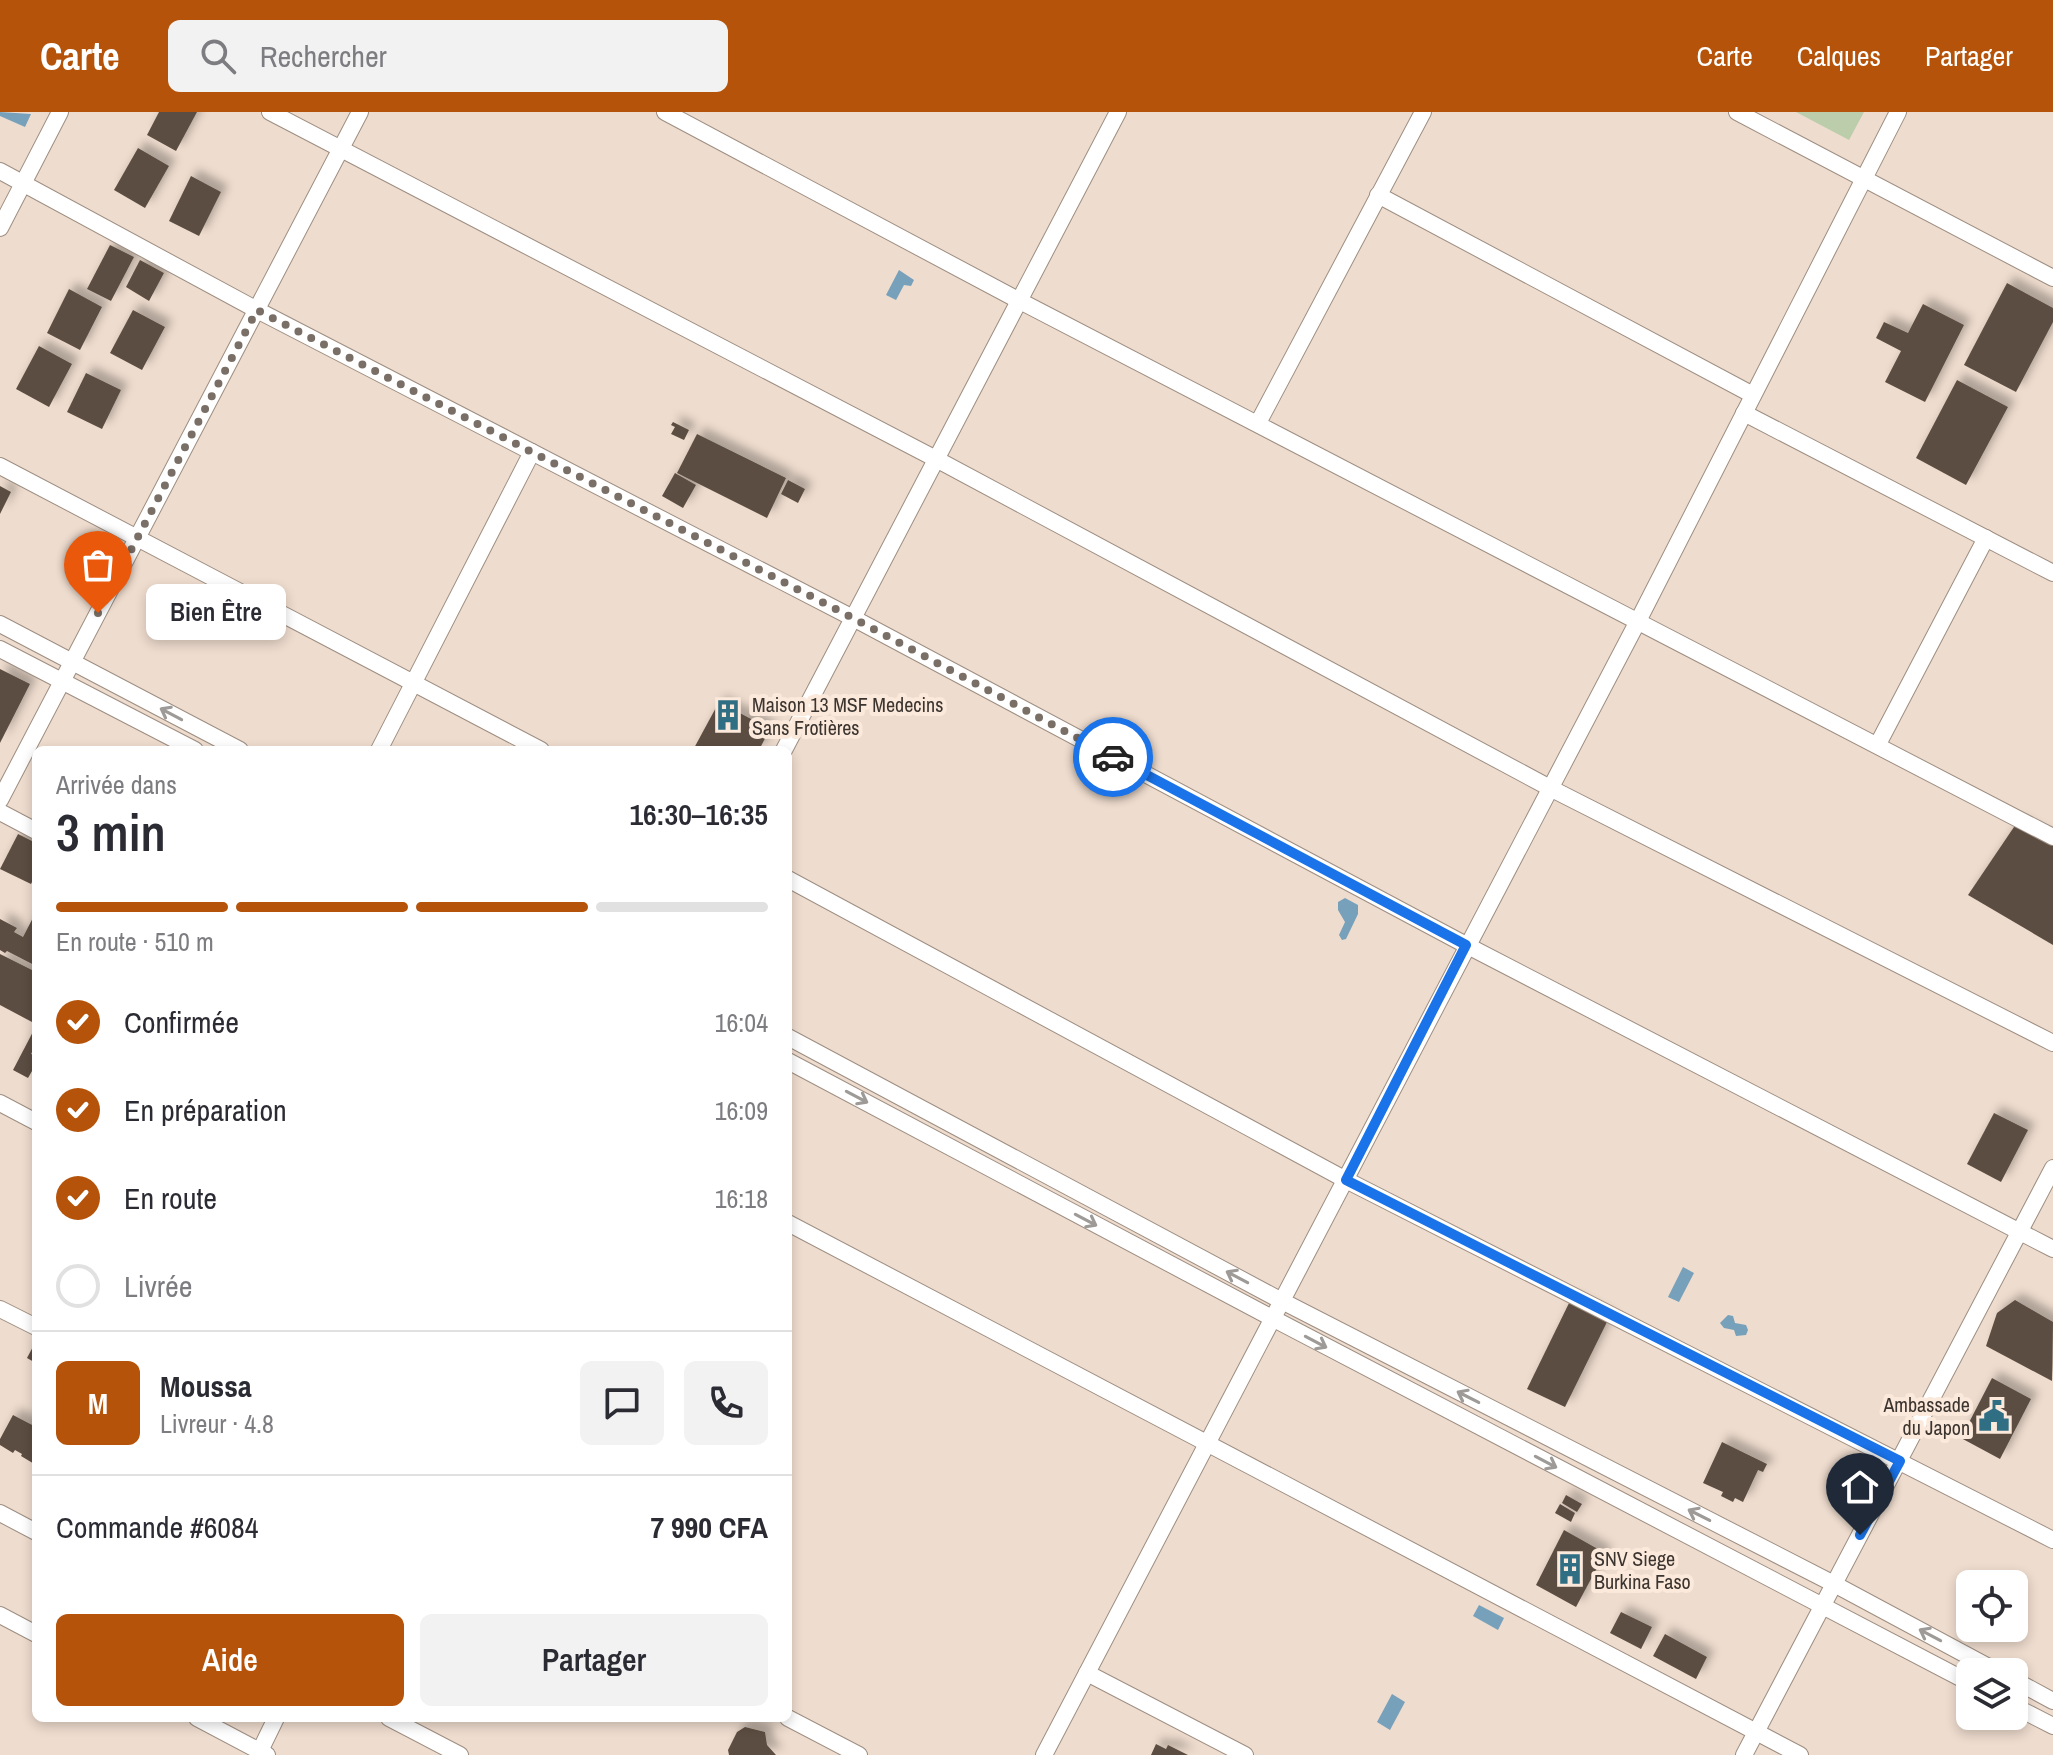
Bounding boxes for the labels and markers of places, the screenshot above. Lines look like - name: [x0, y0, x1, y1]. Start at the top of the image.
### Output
- pin: [64, 531, 132, 613]
- callout: Bien Être: [146, 585, 286, 641]
- place label: Maison 13 MSF Medecins Sans Frotières: [752, 691, 943, 741]
- building icon: Maison 13 MSF Medecins Sans Frotières: [711, 698, 745, 732]
- place label: Ambassade du Japon: [1882, 1391, 1970, 1441]
- public building icon: Ambassade du Japon: [1977, 1399, 2011, 1433]
- pin: [1826, 1453, 1894, 1535]
- place label: SNV Siege Burkina Faso: [1594, 1545, 1691, 1595]
- building icon: SNV Siege Burkina Faso: [1553, 1552, 1587, 1586]

